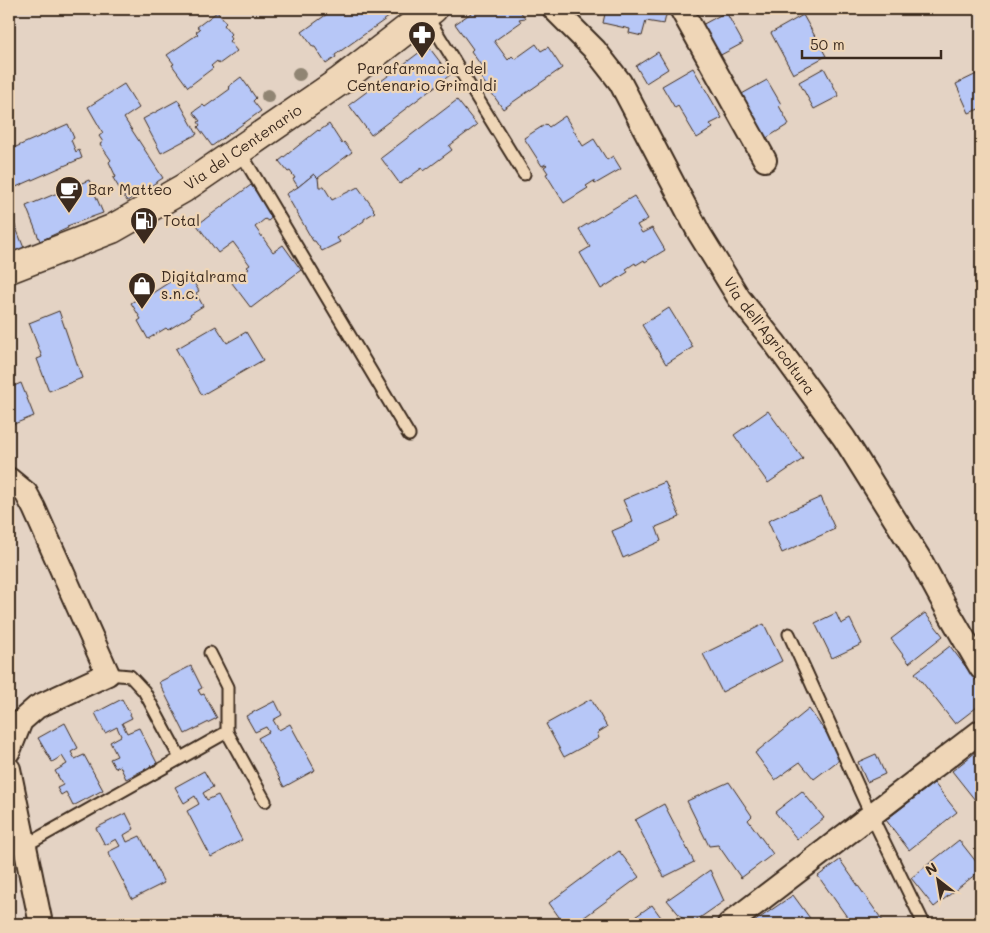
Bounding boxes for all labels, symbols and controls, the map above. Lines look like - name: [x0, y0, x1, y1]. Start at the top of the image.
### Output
- pharmacy icon: Parafarmacia del Centenario Grimaldi: [407, 20, 437, 59]
- scale bar: [802, 28, 941, 60]
- text: 50 m: [810, 34, 845, 54]
- place label: Parafarmacia del Centenario Grimaldi: [347, 58, 497, 95]
- street label: Via del Centenario: [180, 99, 305, 194]
- cafe icon: Bar Matteo: [54, 175, 84, 214]
- place label: Bar Matteo: [88, 179, 172, 199]
- fuel station icon: Total: [129, 206, 159, 245]
- place label: Total: [163, 210, 200, 230]
- place label: Digitalrama s.n.c.: [161, 266, 247, 303]
- shop icon: Digitalrama s.n.c.: [127, 271, 157, 310]
- street label: Via dell'Agricoltura: [719, 273, 820, 399]
- north arrow: [912, 856, 962, 906]
- text: N: [922, 858, 941, 879]

